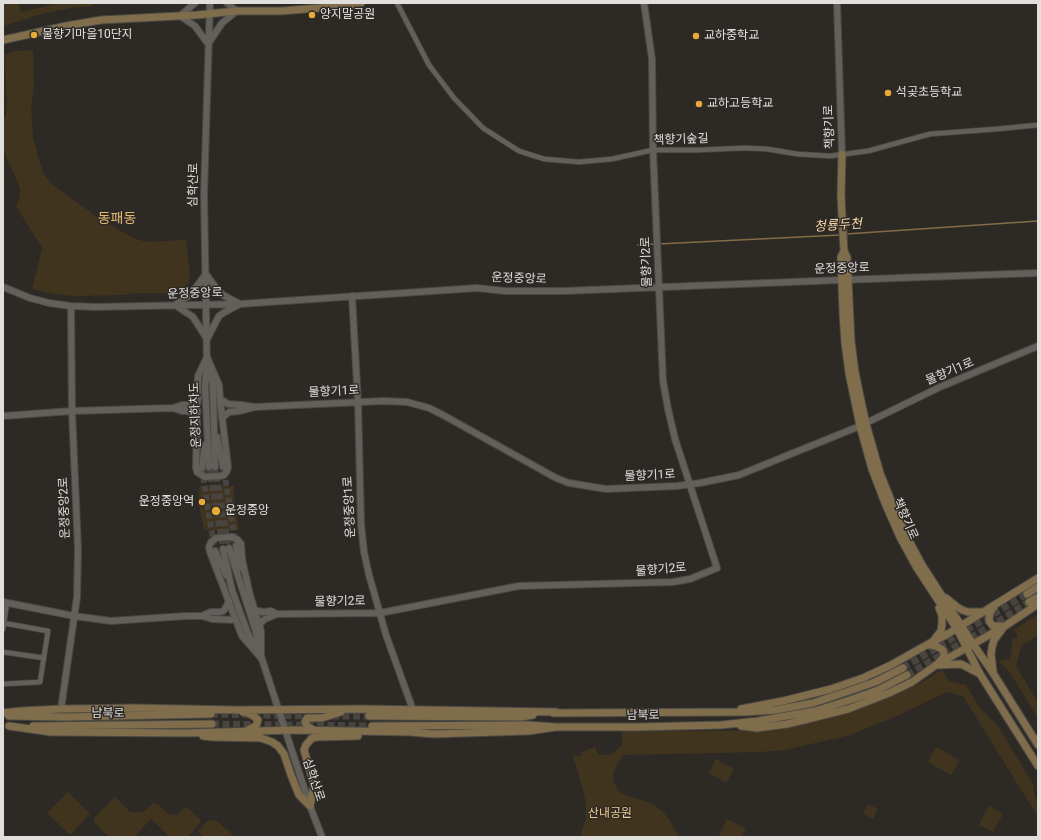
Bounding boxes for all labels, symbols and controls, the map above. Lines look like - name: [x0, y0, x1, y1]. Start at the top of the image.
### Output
- place label: 양지말공원: [320, 8, 375, 22]
- marker: 양지말공원: [307, 10, 317, 20]
- place label: 물향기마을10단지: [42, 28, 133, 42]
- place label: 교하중학교: [704, 29, 759, 43]
- marker: 물향기마을10단지: [29, 30, 39, 40]
- marker: 교하중학교: [691, 31, 701, 41]
- place label: 석곶초등학교: [896, 86, 962, 100]
- marker: 석곶초등학교: [883, 88, 893, 98]
- place label: 교하고등학교: [707, 97, 773, 111]
- marker: 교하고등학교: [694, 99, 704, 109]
- street label: 책향기로: [822, 105, 838, 149]
- street label: 책향기숲길: [653, 132, 709, 148]
- street label: 심학산로: [186, 163, 202, 207]
- district label: 동패동: [98, 211, 136, 227]
- water label: 청룡두천: [814, 217, 862, 235]
- street label: 물향기2로: [639, 236, 655, 288]
- street label: 운정중앙로: [814, 261, 870, 277]
- street label: 운정중앙로: [491, 271, 547, 287]
- street label: 운정중앙로: [167, 286, 223, 302]
- street label: 물향기1로: [924, 355, 976, 389]
- street label: 운정지하차도: [188, 382, 204, 448]
- street label: 물향기1로: [308, 383, 360, 401]
- street label: 물향기1로: [624, 467, 676, 485]
- street label: 운정중앙1로: [341, 476, 359, 538]
- street label: 운정중앙2로: [57, 477, 73, 539]
- place label: 운정중앙역: [139, 495, 194, 509]
- street label: 책향기로: [889, 496, 921, 542]
- marker: 운정중앙역: [197, 497, 207, 507]
- place label: 운정중앙: [225, 504, 269, 518]
- marker: 운정중앙: [210, 505, 222, 517]
- street label: 물향기2로: [635, 561, 687, 579]
- street label: 물향기2로: [314, 594, 366, 610]
- street label: 남북로: [91, 707, 125, 721]
- street label: 남북로: [626, 709, 660, 723]
- street label: 심학산로: [299, 757, 327, 803]
- park label: 산내공원: [588, 807, 632, 821]

